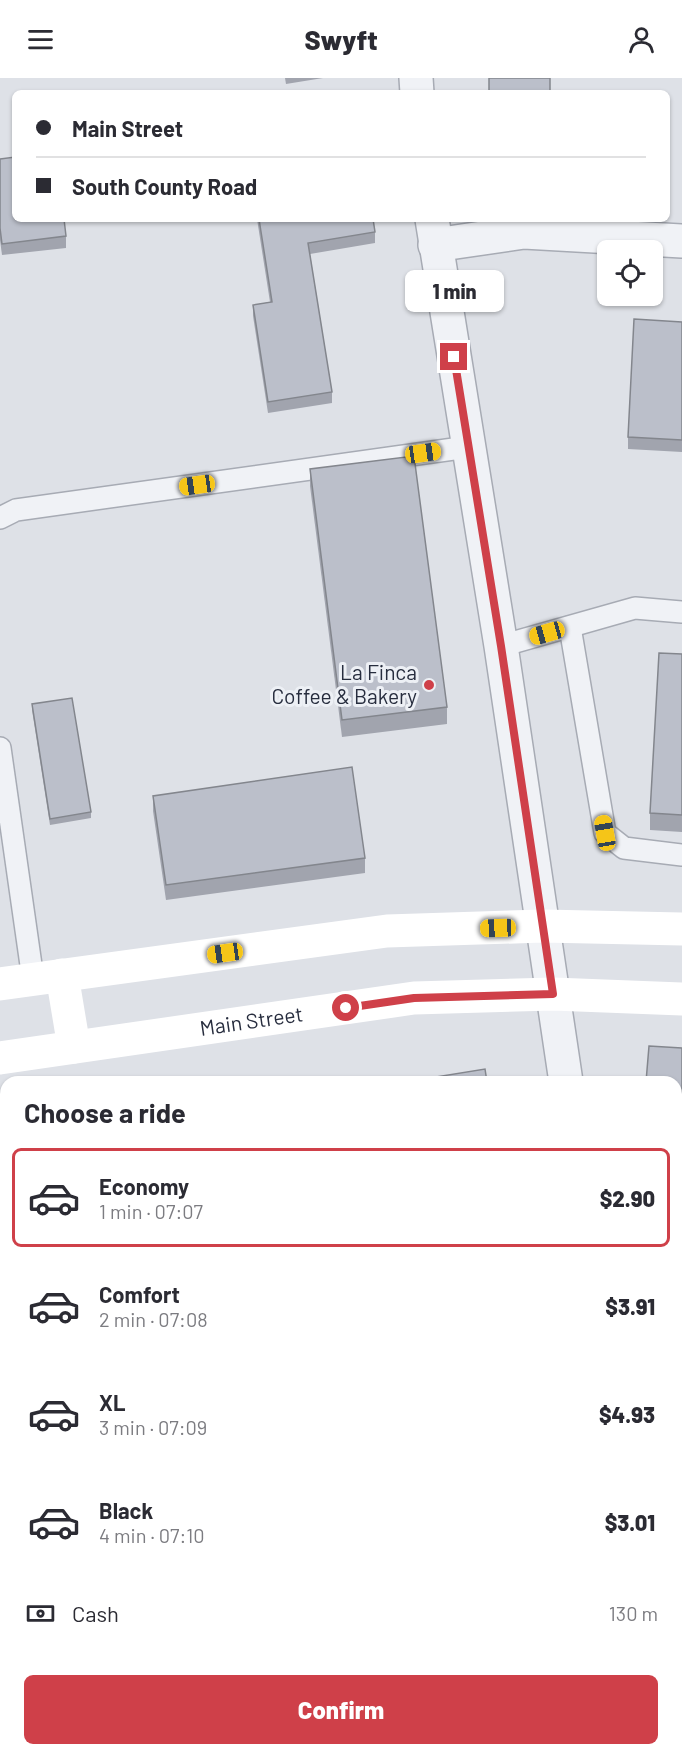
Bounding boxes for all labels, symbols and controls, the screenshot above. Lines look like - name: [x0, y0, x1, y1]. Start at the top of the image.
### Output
- icon: menu: [24, 23, 57, 56]
- text: Swyft: [304, 23, 378, 55]
- icon: person: [625, 23, 658, 56]
- text: Main Street: [72, 115, 183, 141]
- text: South County Road: [72, 173, 257, 199]
- map controls: [597, 240, 663, 306]
- button: locate: [597, 240, 663, 306]
- callout: 1 min: [404, 270, 504, 312]
- text: 1 min: [433, 279, 476, 303]
- route end: [440, 343, 467, 370]
- car: [404, 442, 442, 464]
- car: [178, 474, 216, 496]
- car: [527, 619, 567, 647]
- place label: La Finca Coffee & Bakery: [271, 659, 417, 708]
- marker: La Finca Coffee & Bakery: [422, 678, 436, 692]
- car: [593, 814, 617, 852]
- car: [480, 918, 516, 938]
- car: [206, 942, 244, 964]
- route start: [332, 994, 359, 1021]
- street label: Main Street: [198, 1000, 304, 1040]
- text: Choose a ride: [24, 1096, 186, 1128]
- icon: car: [27, 1171, 81, 1225]
- text: Economy: [99, 1173, 189, 1199]
- text: $2.90: [600, 1185, 655, 1211]
- text: 1 min · 07:07: [99, 1199, 203, 1223]
- icon: car: [27, 1279, 81, 1333]
- text: Comfort: [99, 1281, 180, 1307]
- text: $3.91: [605, 1293, 655, 1319]
- text: 2 min · 07:08: [99, 1307, 208, 1331]
- icon: car: [27, 1387, 81, 1441]
- text: XL: [99, 1389, 125, 1415]
- text: $4.93: [599, 1401, 655, 1427]
- text: 3 min · 07:09: [99, 1415, 207, 1439]
- icon: car: [27, 1495, 81, 1549]
- text: Black: [99, 1497, 153, 1523]
- text: $3.01: [605, 1509, 655, 1535]
- text: 4 min · 07:10: [99, 1523, 204, 1547]
- icon: cash: [24, 1597, 57, 1630]
- text: Cash: [72, 1600, 119, 1626]
- text: 130 m: [609, 1601, 658, 1625]
- button: Confirm: [24, 1675, 658, 1744]

